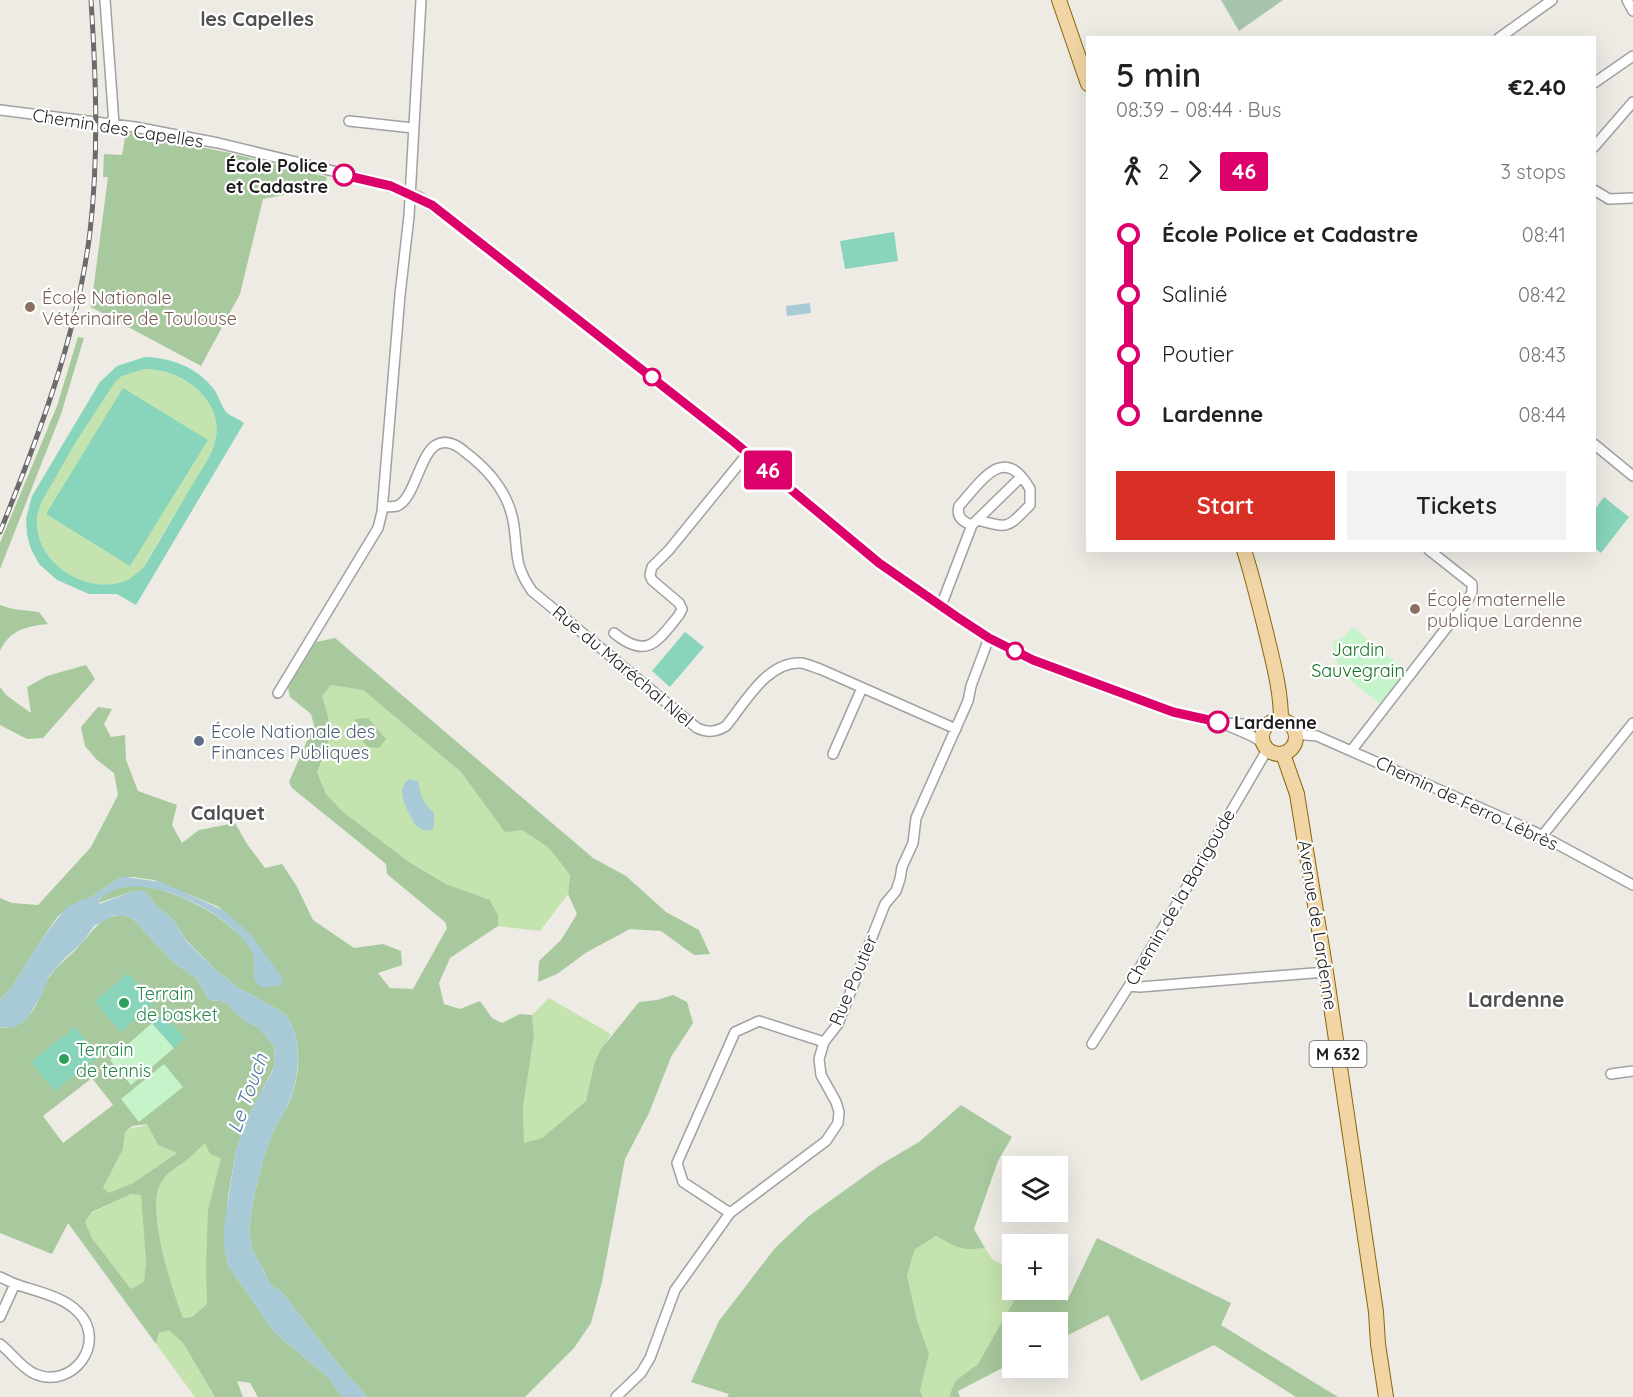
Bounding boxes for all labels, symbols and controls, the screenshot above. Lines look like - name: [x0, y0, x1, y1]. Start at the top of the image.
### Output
- district label: les Capelles: [200, 6, 314, 31]
- text: 5 min: [1116, 54, 1201, 95]
- text: €2.40: [1508, 73, 1566, 101]
- text: 08:39 – 08:44 · Bus: [1116, 97, 1281, 122]
- street label: Chemin des Capelles: [31, 103, 205, 153]
- place label: École Police et Cadastre: [226, 154, 328, 198]
- icon: walk: [1116, 155, 1149, 188]
- icon: forward: [1178, 155, 1211, 188]
- text: 46: [1232, 158, 1256, 184]
- text: 2: [1158, 159, 1169, 184]
- text: 3 stops: [1500, 159, 1566, 184]
- marker: École Police et Cadastre: [333, 164, 355, 186]
- text: École Police et Cadastre: [1162, 220, 1418, 248]
- text: 08:41: [1522, 222, 1566, 247]
- text: Salinié: [1162, 280, 1227, 308]
- text: 08:42: [1518, 282, 1566, 307]
- place label: École Nationale Vétérinaire de Toulouse: [42, 286, 237, 330]
- marker: École Nationale Vétérinaire de Toulouse: [23, 300, 37, 314]
- text: Poutier: [1162, 340, 1234, 368]
- text: 08:43: [1519, 342, 1566, 367]
- unlabelled marker: [643, 368, 661, 386]
- text: Lardenne: [1162, 400, 1263, 428]
- text: 08:44: [1518, 402, 1566, 427]
- line badge: 46: [741, 450, 795, 490]
- text: 46: [756, 457, 780, 483]
- button: Start: [1116, 471, 1335, 540]
- button: Tickets: [1347, 471, 1566, 540]
- place label: École maternelle publique Lardenne: [1427, 588, 1582, 632]
- street label: Rue du Maréchal Niel: [548, 600, 698, 732]
- marker: École maternelle publique Lardenne: [1408, 602, 1422, 616]
- park label: Jardin Sauvegrain: [1311, 638, 1405, 682]
- unlabelled marker: [1006, 642, 1024, 660]
- marker: Lardenne: [1207, 711, 1229, 733]
- place label: Lardenne: [1234, 711, 1317, 734]
- place label: École Nationale des Finances Publiques: [211, 720, 375, 764]
- marker: École Nationale des Finances Publiques: [192, 734, 206, 748]
- street label: Chemin de Ferro Lébrès: [1372, 751, 1562, 855]
- district label: Calquet: [191, 800, 265, 825]
- street label: Chemin de la Barigoude: [1120, 805, 1240, 989]
- street label: Avenue de Lardenne: [1293, 838, 1343, 1012]
- street label: Rue Poutier: [824, 931, 882, 1029]
- place label: Terrain de basket: [136, 982, 218, 1026]
- district label: Lardenne: [1468, 986, 1564, 1012]
- marker: Terrain de basket: [117, 996, 131, 1010]
- place label: Terrain de tennis: [76, 1038, 151, 1082]
- road number: M 632: [1310, 1041, 1366, 1067]
- water label: Le Touch: [221, 1049, 273, 1136]
- marker: Terrain de tennis: [57, 1052, 71, 1066]
- map controls: [1002, 1156, 1068, 1378]
- button: layers: [1002, 1156, 1068, 1222]
- button: +: [1002, 1234, 1068, 1300]
- button: −: [1002, 1312, 1068, 1378]

